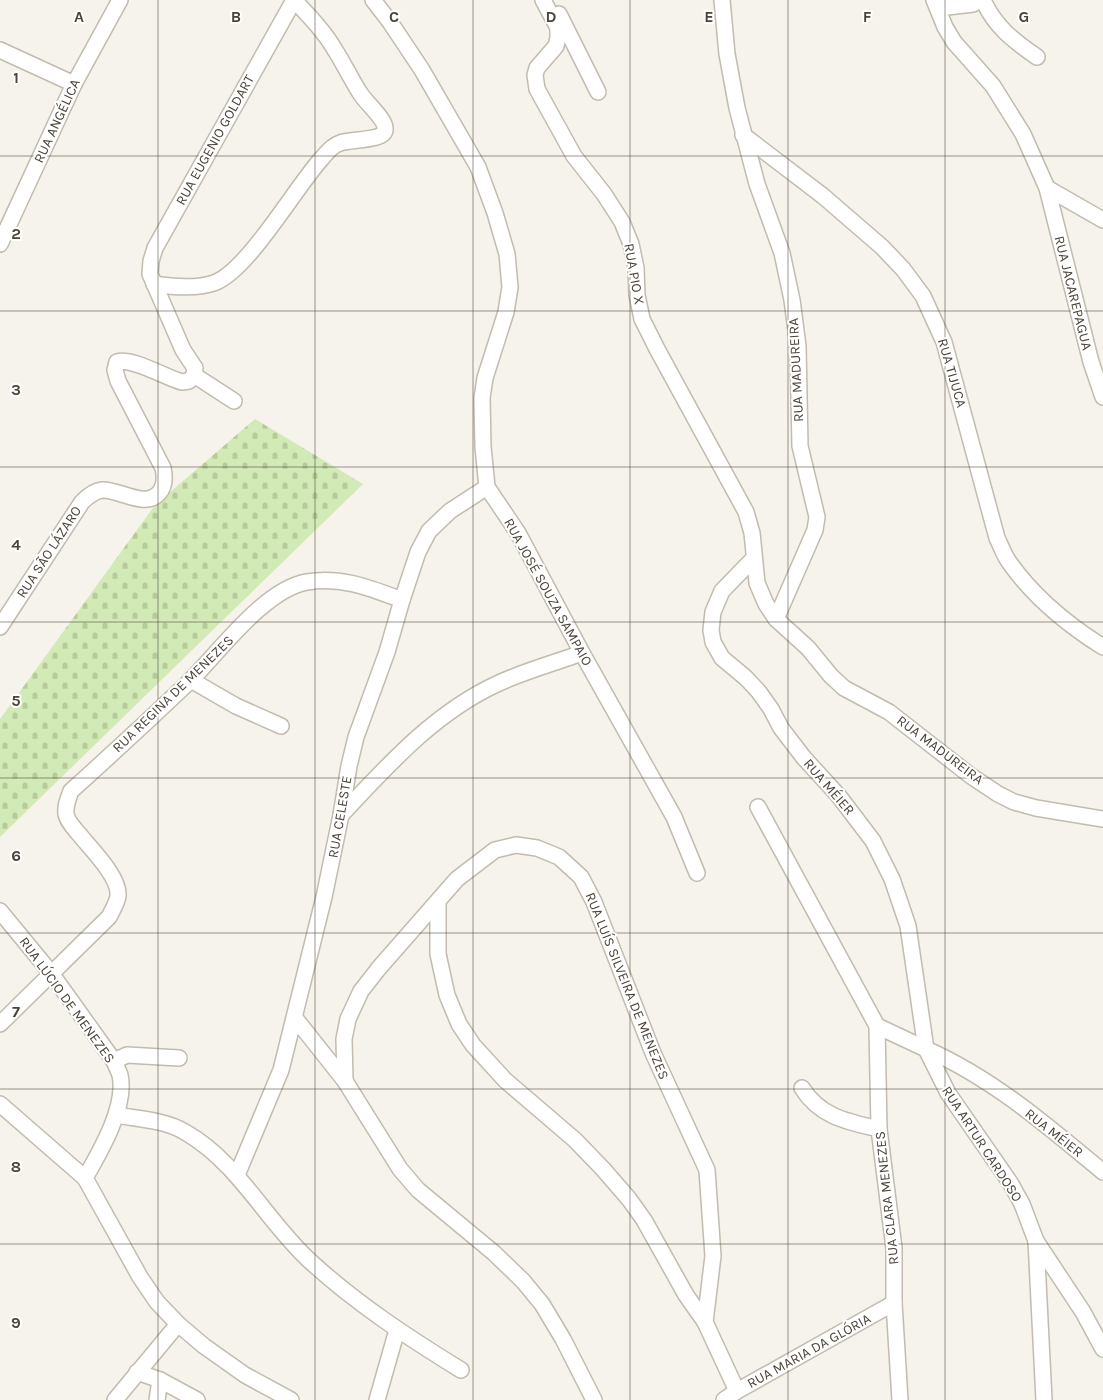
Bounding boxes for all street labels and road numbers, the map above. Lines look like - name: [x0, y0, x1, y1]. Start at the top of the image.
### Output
- street label: RUA EUGENIO GOLDART: [172, 72, 258, 208]
- street label: RUA ANGÉLICA: [29, 76, 84, 166]
- street label: RUA JACAREPAGUA: [1051, 234, 1095, 352]
- street label: RUA PIO X: [620, 242, 648, 306]
- street label: RUA MADUREIRA: [785, 317, 807, 423]
- street label: RUA TIJUCA: [934, 336, 970, 410]
- street label: RUA SÃO LÁZARO: [12, 502, 85, 601]
- street label: RUA JOSÉ SOUZA SAMPAIO: [500, 515, 597, 669]
- street label: RUA REGINA DE MENEZES: [109, 632, 237, 756]
- street label: RUA MADUREIRA: [893, 712, 987, 788]
- street label: RUA MÉIER: [800, 755, 859, 819]
- street label: RUA CELESTE: [324, 775, 356, 859]
- street label: RUA LUÍS SILVEIRA DE MENEZES: [582, 889, 673, 1082]
- street label: RUA LÚCIO DE MENEZES: [15, 933, 119, 1066]
- street label: RUA ARTUR CARDOSO: [938, 1083, 1026, 1205]
- street label: RUA MÉIER: [1022, 1104, 1087, 1161]
- street label: RUA CLARA MENEZES: [872, 1130, 902, 1266]
- street label: RUA MARIA DA GLÓRIA: [744, 1310, 874, 1392]

